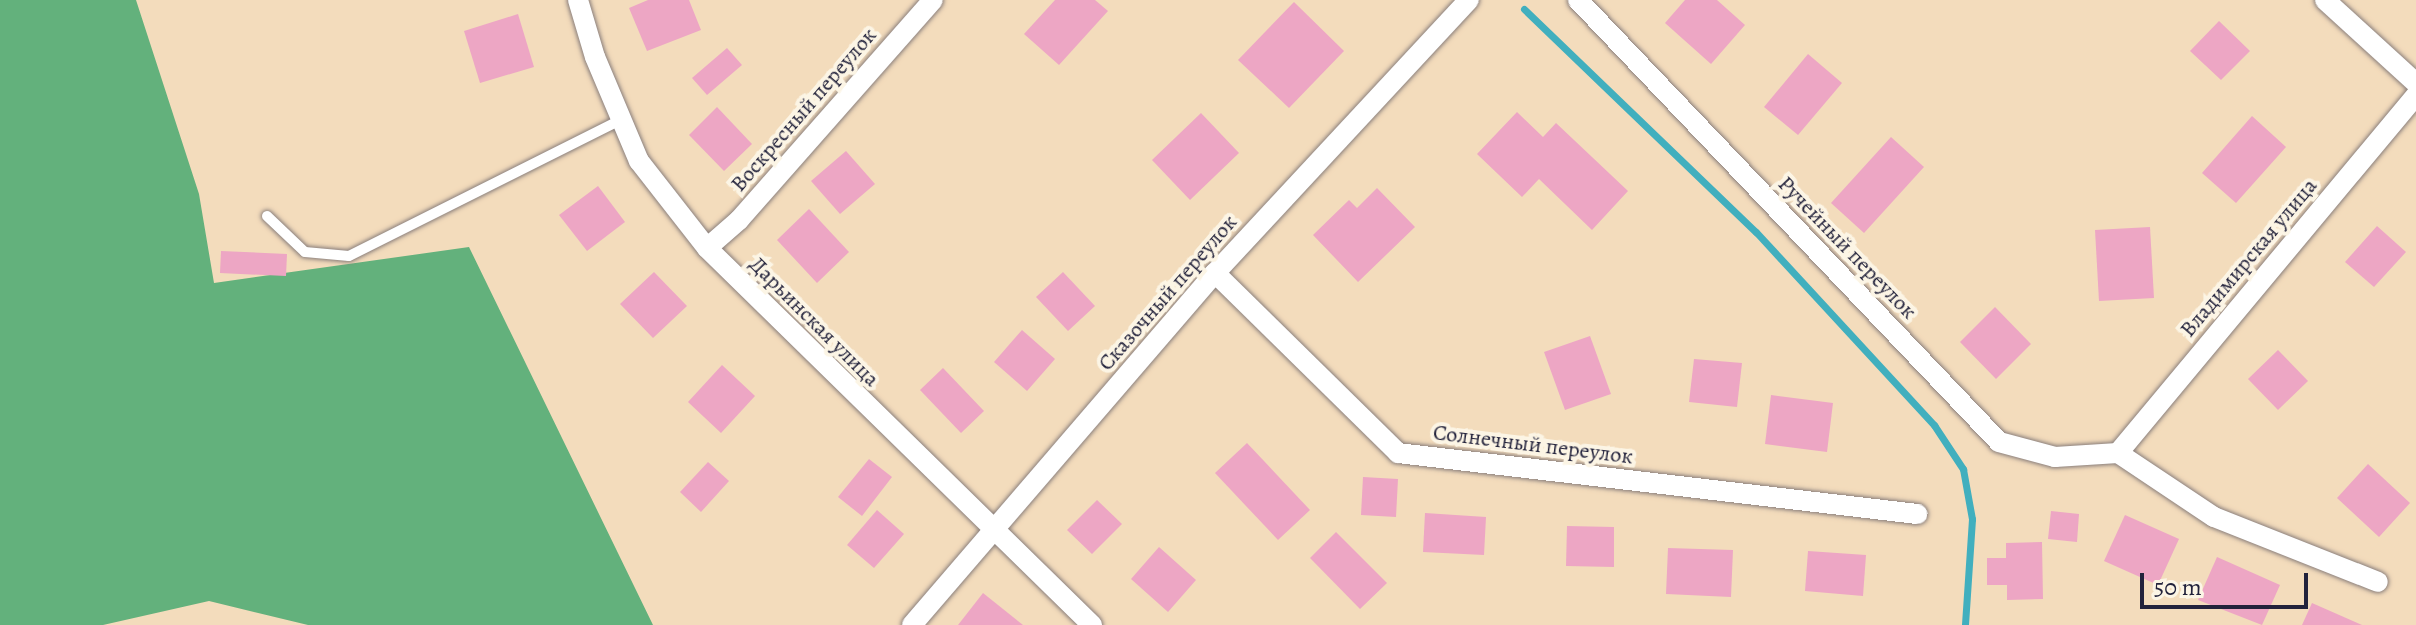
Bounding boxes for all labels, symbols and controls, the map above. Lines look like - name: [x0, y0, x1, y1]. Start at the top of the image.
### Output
- street label: Воскресный переулок: [726, 23, 882, 197]
- street label: Ручейный переулок: [1772, 171, 1922, 325]
- street label: Владимирская улица: [2175, 173, 2323, 343]
- street label: Сказочный переулок: [1093, 210, 1243, 376]
- street label: Дарьинская улица: [744, 252, 884, 392]
- street label: Солнечный переулок: [1432, 420, 1634, 470]
- scale bar: [2144, 557, 2312, 607]
- text: 50 m: [2154, 571, 2202, 603]

